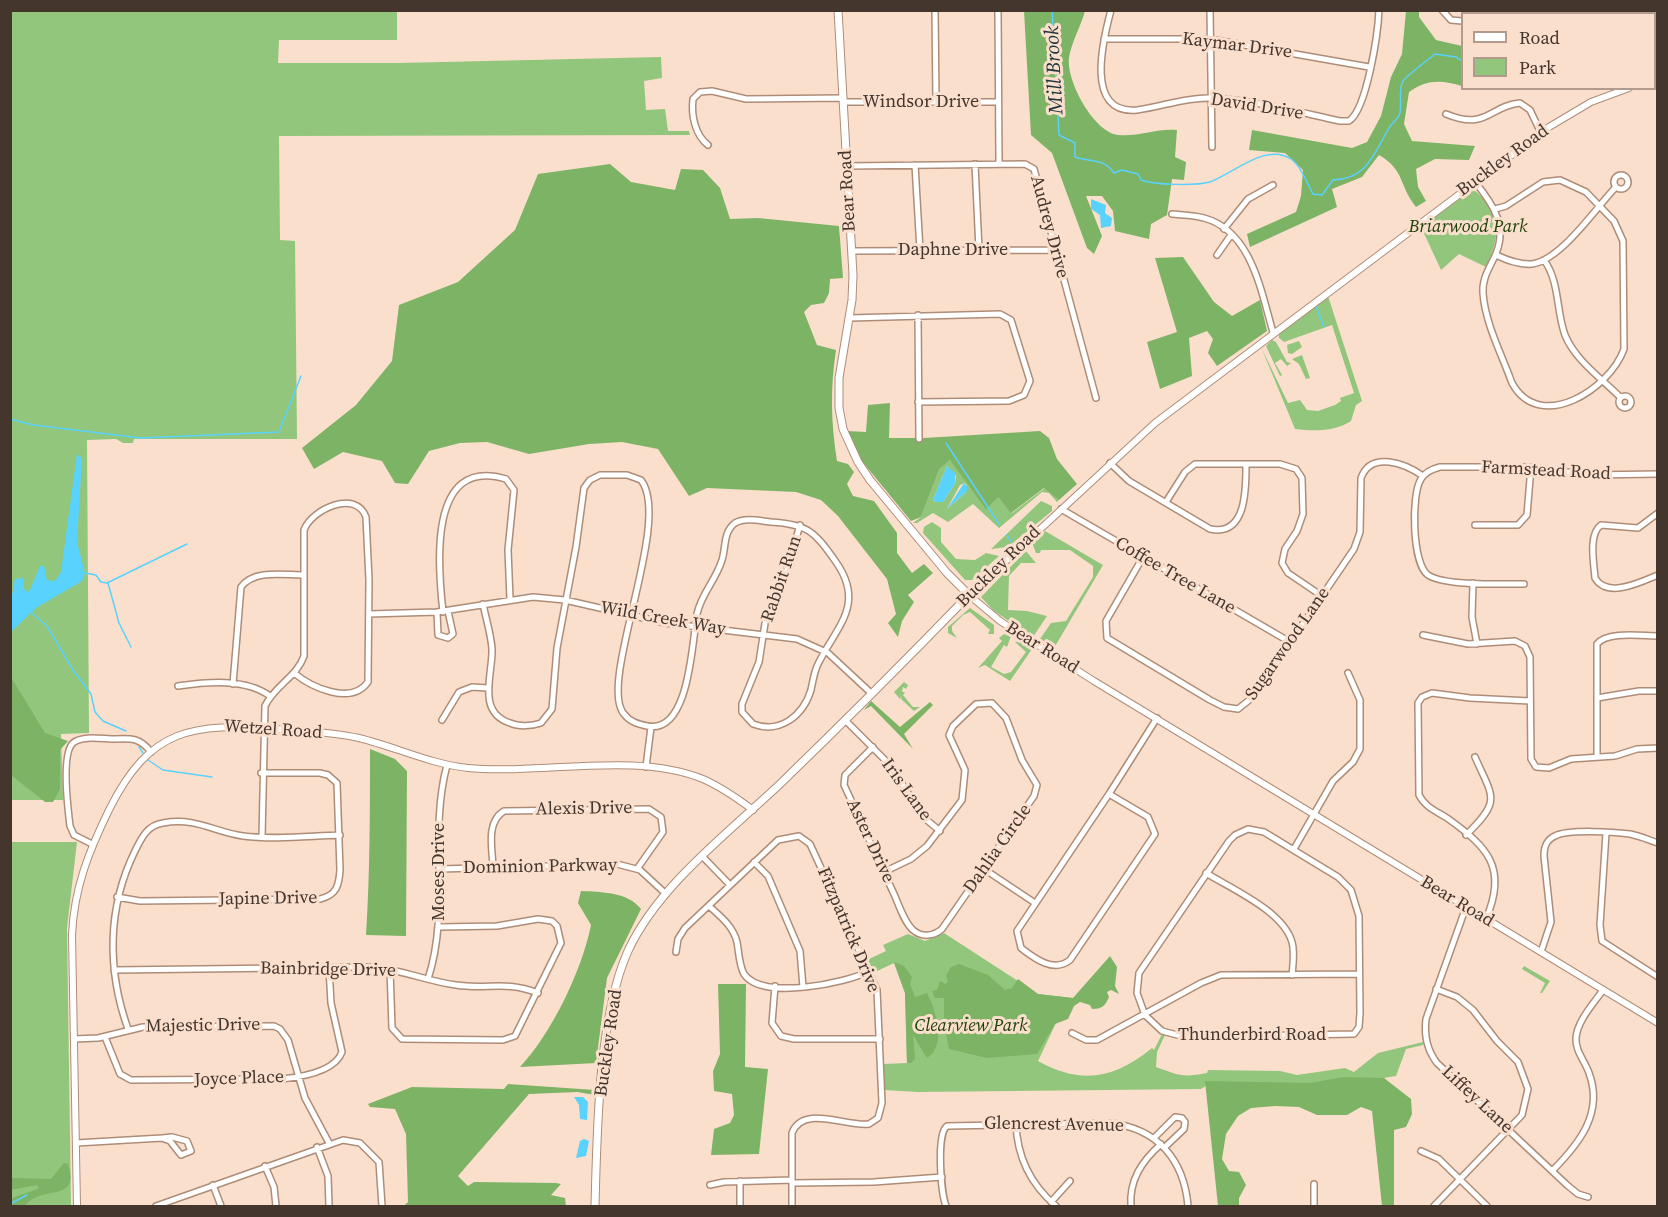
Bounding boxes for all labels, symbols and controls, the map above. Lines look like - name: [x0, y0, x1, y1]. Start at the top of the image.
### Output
- legend: [1461, 12, 1656, 90]
- water label: Mill Brook: [1041, 25, 1069, 115]
- text: Road: [1519, 25, 1560, 50]
- street label: Kaymar Drive: [1181, 29, 1293, 63]
- text: Park: [1519, 55, 1556, 80]
- street label: David Drive: [1209, 89, 1305, 125]
- street label: Windsor Drive: [863, 91, 979, 113]
- street label: Buckley Road: [1453, 120, 1553, 202]
- street label: Bear Road: [835, 149, 861, 233]
- street label: Audrey Drive: [1025, 173, 1073, 281]
- park label: Briarwood Park: [1409, 216, 1527, 238]
- street label: Daphne Drive: [898, 239, 1008, 261]
- street label: Farmstead Road: [1481, 457, 1611, 485]
- street label: Buckley Road: [953, 522, 1045, 612]
- street label: Rabbit Run: [757, 533, 807, 625]
- street label: Coffee Tree Lane: [1111, 533, 1239, 619]
- street label: Sugarwood Lane: [1241, 583, 1335, 705]
- street label: Wild Creek Way: [598, 597, 728, 641]
- street label: Bear Road: [1002, 617, 1082, 679]
- street label: Wetzel Road: [223, 716, 323, 744]
- street label: Iris Lane: [876, 755, 936, 825]
- street label: Aster Drive: [841, 796, 899, 886]
- street label: Alexis Drive: [535, 797, 633, 821]
- street label: Dahlia Circle: [959, 800, 1037, 898]
- street label: Moses Drive: [428, 823, 450, 921]
- street label: Dominion Parkway: [463, 855, 617, 879]
- street label: Fitzpatrick Drive: [812, 864, 884, 996]
- street label: Bear Road: [1416, 872, 1498, 932]
- street label: Japine Drive: [219, 887, 317, 911]
- street label: Bainbridge Drive: [260, 958, 396, 982]
- street label: Buckley Road: [591, 988, 627, 1098]
- street label: Majestic Drive: [146, 1014, 260, 1038]
- park label: Clearview Park: [915, 1015, 1027, 1037]
- street label: Thunderbird Road: [1178, 1024, 1326, 1046]
- street label: Liffey Lane: [1437, 1061, 1517, 1139]
- street label: Joyce Place: [194, 1067, 284, 1091]
- street label: Glencrest Avenue: [984, 1113, 1124, 1137]

